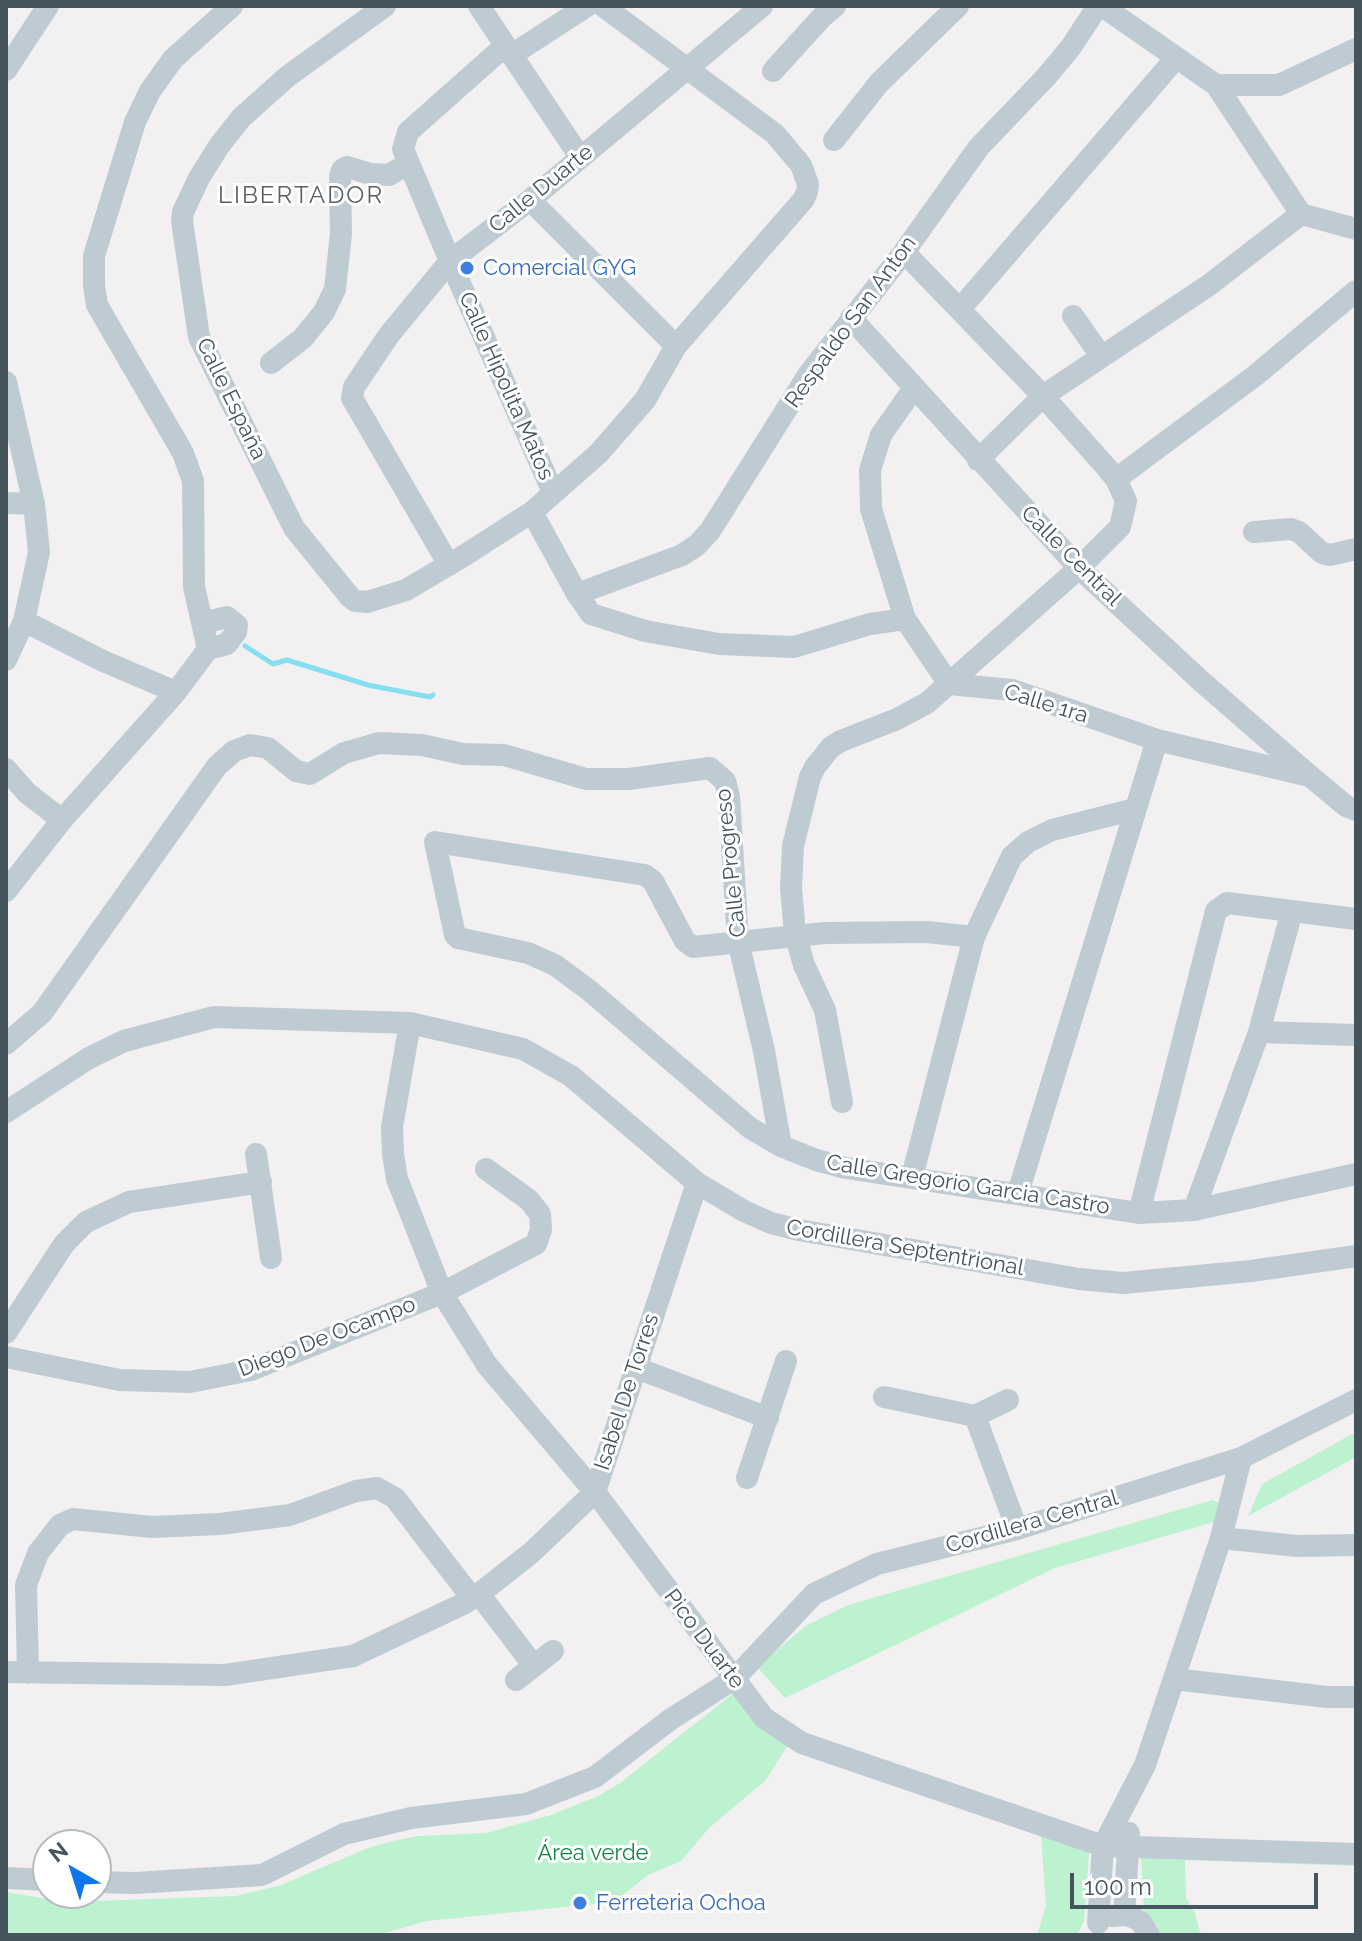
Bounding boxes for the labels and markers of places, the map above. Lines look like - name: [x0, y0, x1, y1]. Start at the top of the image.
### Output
- place label: Comercial GYG: [483, 255, 636, 281]
- marker: Comercial GYG: [458, 259, 476, 277]
- place label: Ferreteria Ochoa: [596, 1890, 766, 1916]
- marker: Ferreteria Ochoa: [571, 1894, 589, 1912]

